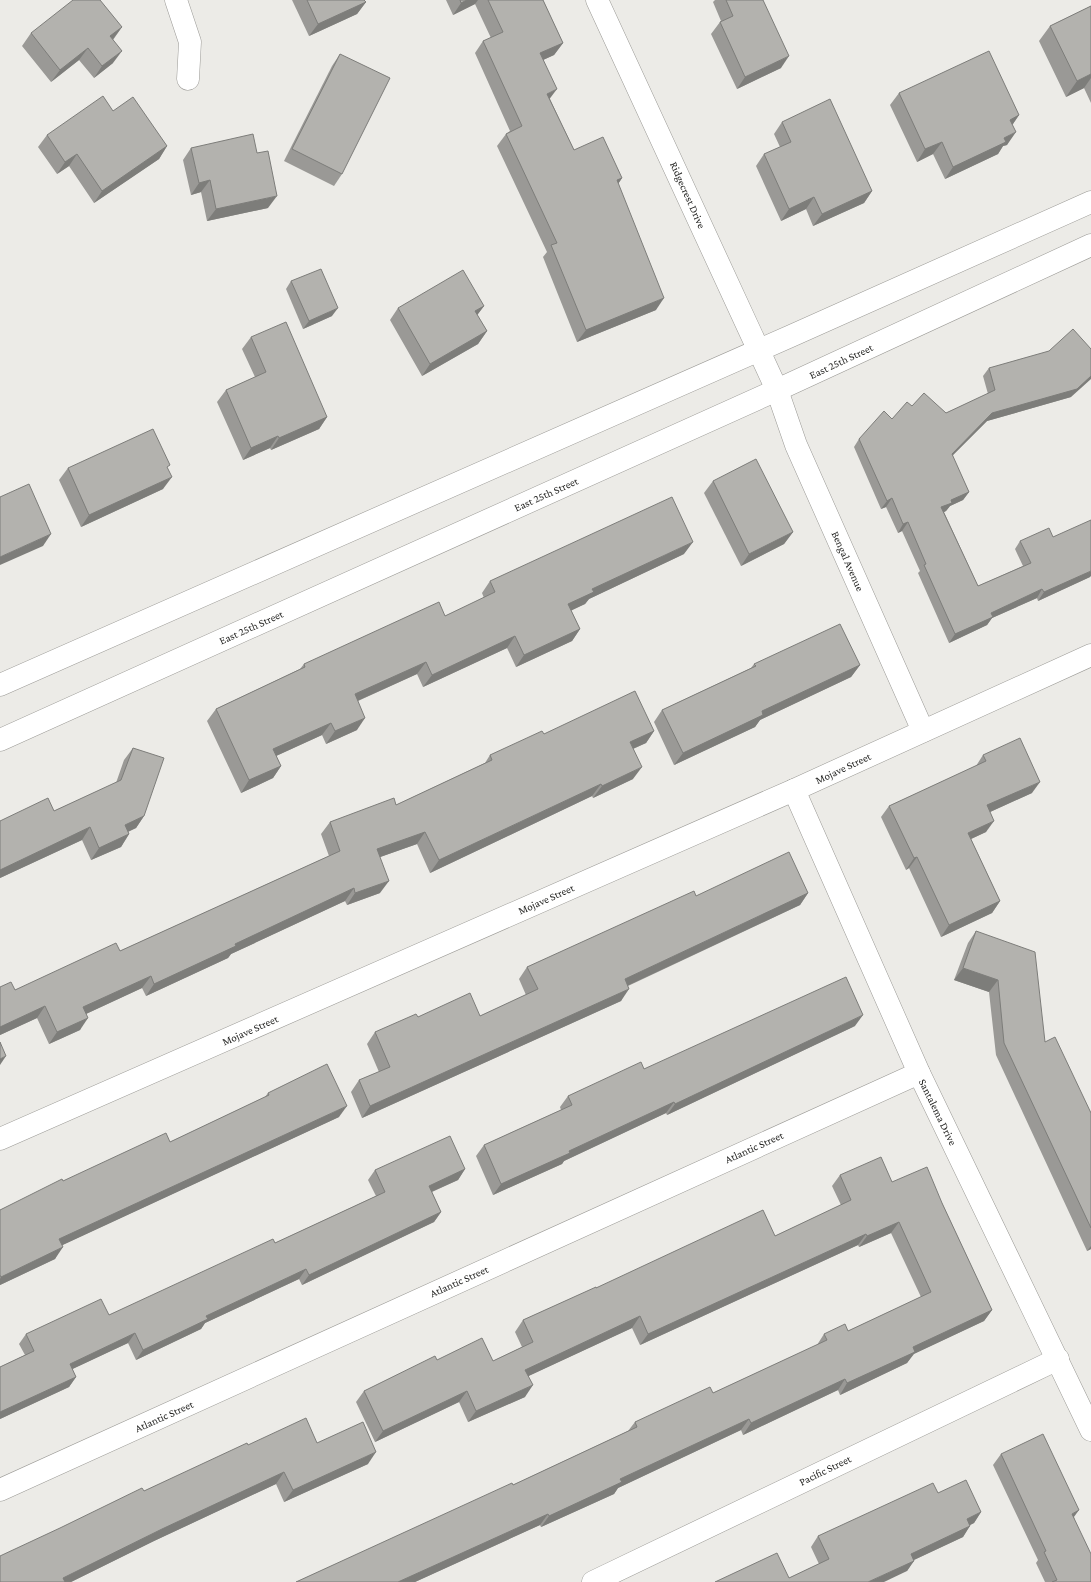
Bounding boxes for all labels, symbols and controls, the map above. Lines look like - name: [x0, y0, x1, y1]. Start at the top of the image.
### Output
- street label: Ridgecrest Drive: [667, 160, 708, 231]
- street label: East 25th Street: [807, 341, 875, 381]
- street label: East 25th Street: [512, 474, 580, 513]
- street label: Bengal Avenue: [828, 529, 867, 593]
- street label: East 25th Street: [217, 607, 285, 646]
- street label: Mojave Street: [813, 750, 873, 787]
- street label: Mojave Street: [516, 881, 577, 918]
- street label: Mojave Street: [220, 1012, 281, 1049]
- street label: Santalema Drive: [917, 1077, 959, 1147]
- street label: Atlantic Street: [723, 1129, 785, 1165]
- street label: Atlantic Street: [428, 1263, 490, 1299]
- street label: Atlantic Street: [133, 1398, 195, 1434]
- street label: Pacific Street: [797, 1452, 853, 1488]

